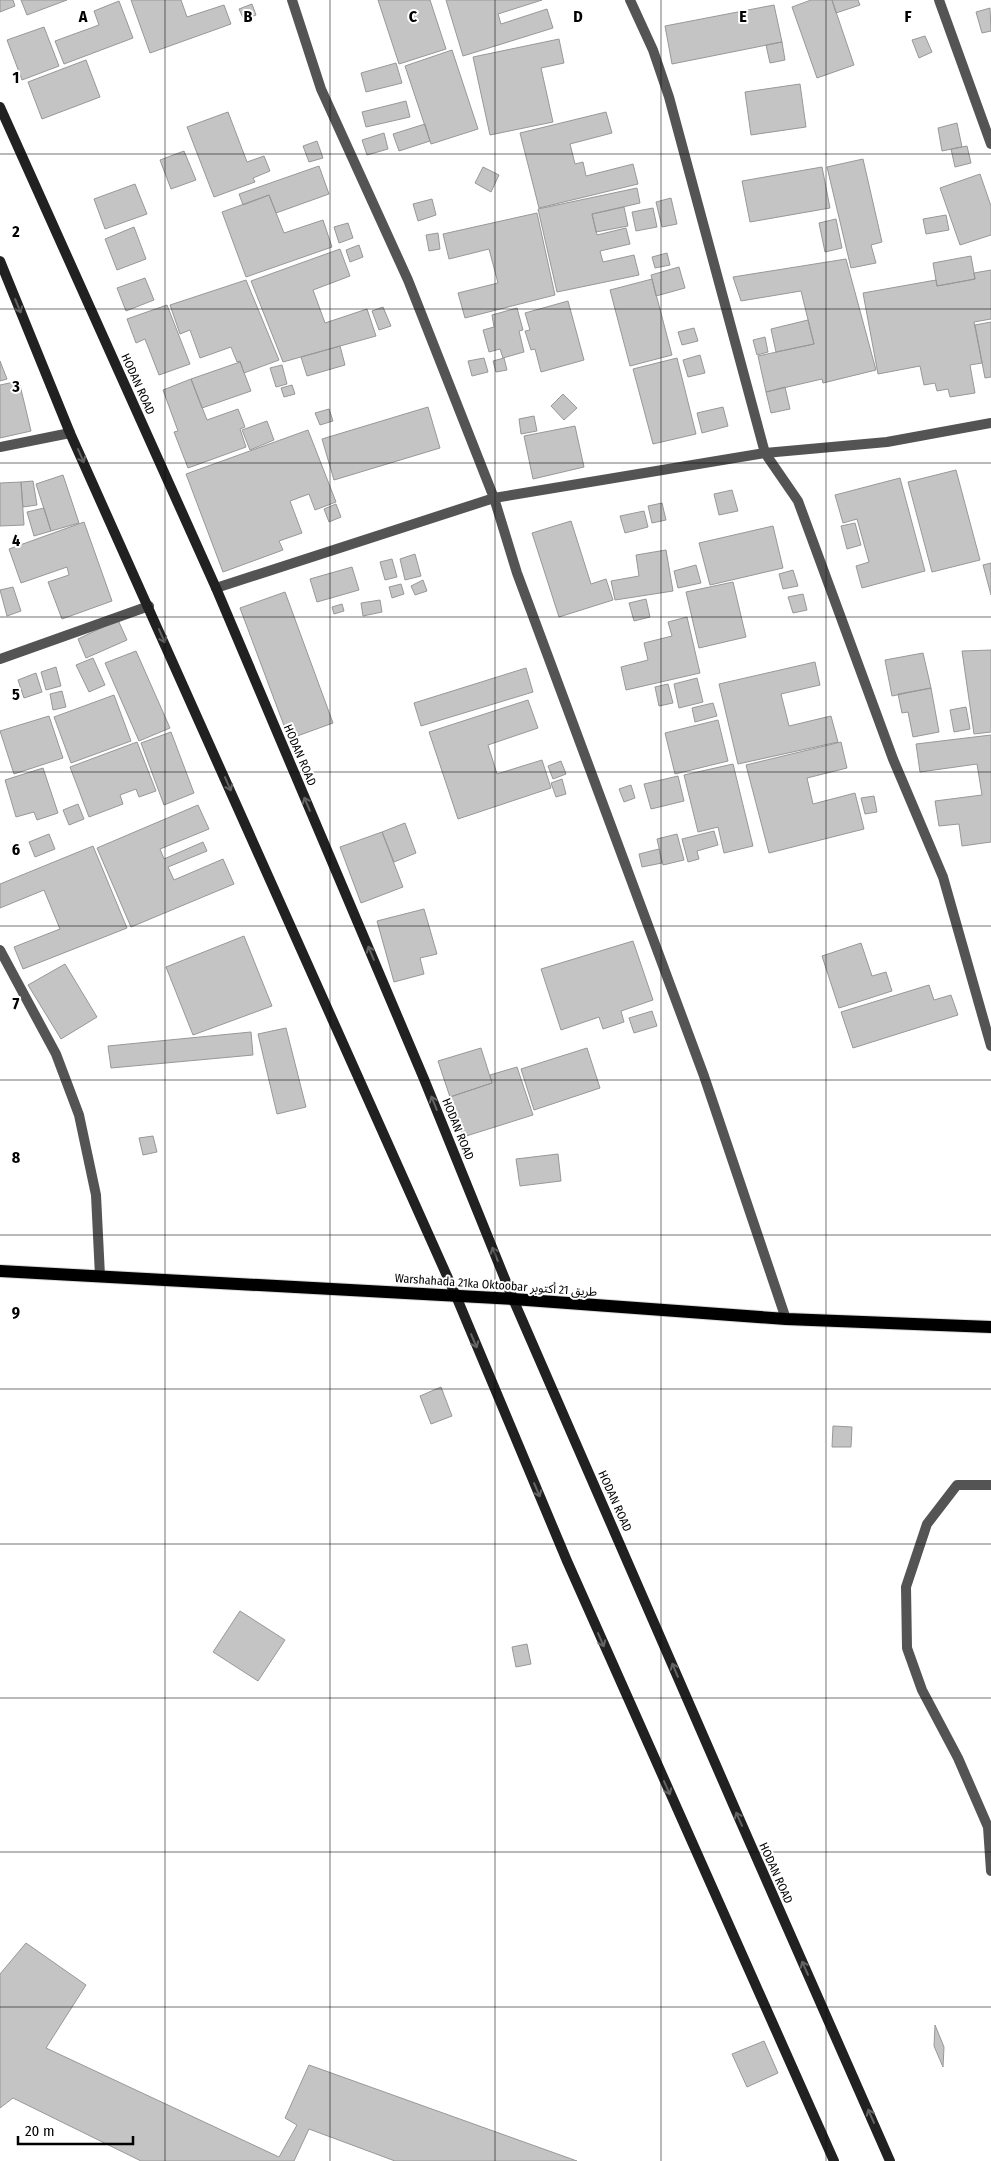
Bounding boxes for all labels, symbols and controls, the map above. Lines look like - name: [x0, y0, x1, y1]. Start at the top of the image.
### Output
- text: A: [78, 7, 88, 26]
- text: B: [244, 7, 253, 26]
- text: C: [409, 7, 418, 26]
- text: D: [573, 7, 583, 26]
- text: E: [739, 7, 747, 26]
- text: F: [904, 7, 912, 26]
- text: 1: [13, 68, 19, 87]
- text: 2: [11, 222, 20, 241]
- one-way arrow: [14, 298, 24, 313]
- street label: HODAN ROAD: [118, 351, 158, 417]
- text: 3: [11, 377, 20, 396]
- one-way arrow: [76, 448, 86, 463]
- text: 4: [12, 531, 20, 550]
- one-way arrow: [158, 628, 168, 643]
- text: 5: [12, 685, 20, 704]
- street label: HODAN ROAD: [281, 722, 319, 788]
- one-way arrow: [224, 776, 234, 791]
- one-way arrow: [302, 797, 312, 812]
- text: 6: [12, 840, 20, 859]
- one-way arrow: [365, 946, 375, 961]
- text: 7: [13, 994, 20, 1013]
- one-way arrow: [428, 1096, 438, 1111]
- street label: HODAN ROAD: [439, 1096, 477, 1162]
- text: 8: [12, 1148, 21, 1167]
- one-way arrow: [490, 1247, 499, 1262]
- street label: Warshahada 21ka Oktoobar طريق 21 أكتوبر: [394, 1270, 598, 1300]
- text: 9: [12, 1303, 20, 1322]
- one-way arrow: [471, 1333, 480, 1348]
- street label: HODAN ROAD: [595, 1468, 635, 1534]
- one-way arrow: [533, 1482, 543, 1497]
- one-way arrow: [597, 1632, 607, 1647]
- one-way arrow: [669, 1663, 679, 1678]
- one-way arrow: [663, 1780, 673, 1795]
- one-way arrow: [733, 1812, 743, 1827]
- street label: HODAN ROAD: [756, 1840, 796, 1906]
- one-way arrow: [799, 1961, 809, 1976]
- one-way arrow: [865, 2109, 875, 2124]
- scale bar: [18, 2114, 132, 2146]
- text: 20 m: [25, 2122, 55, 2140]

